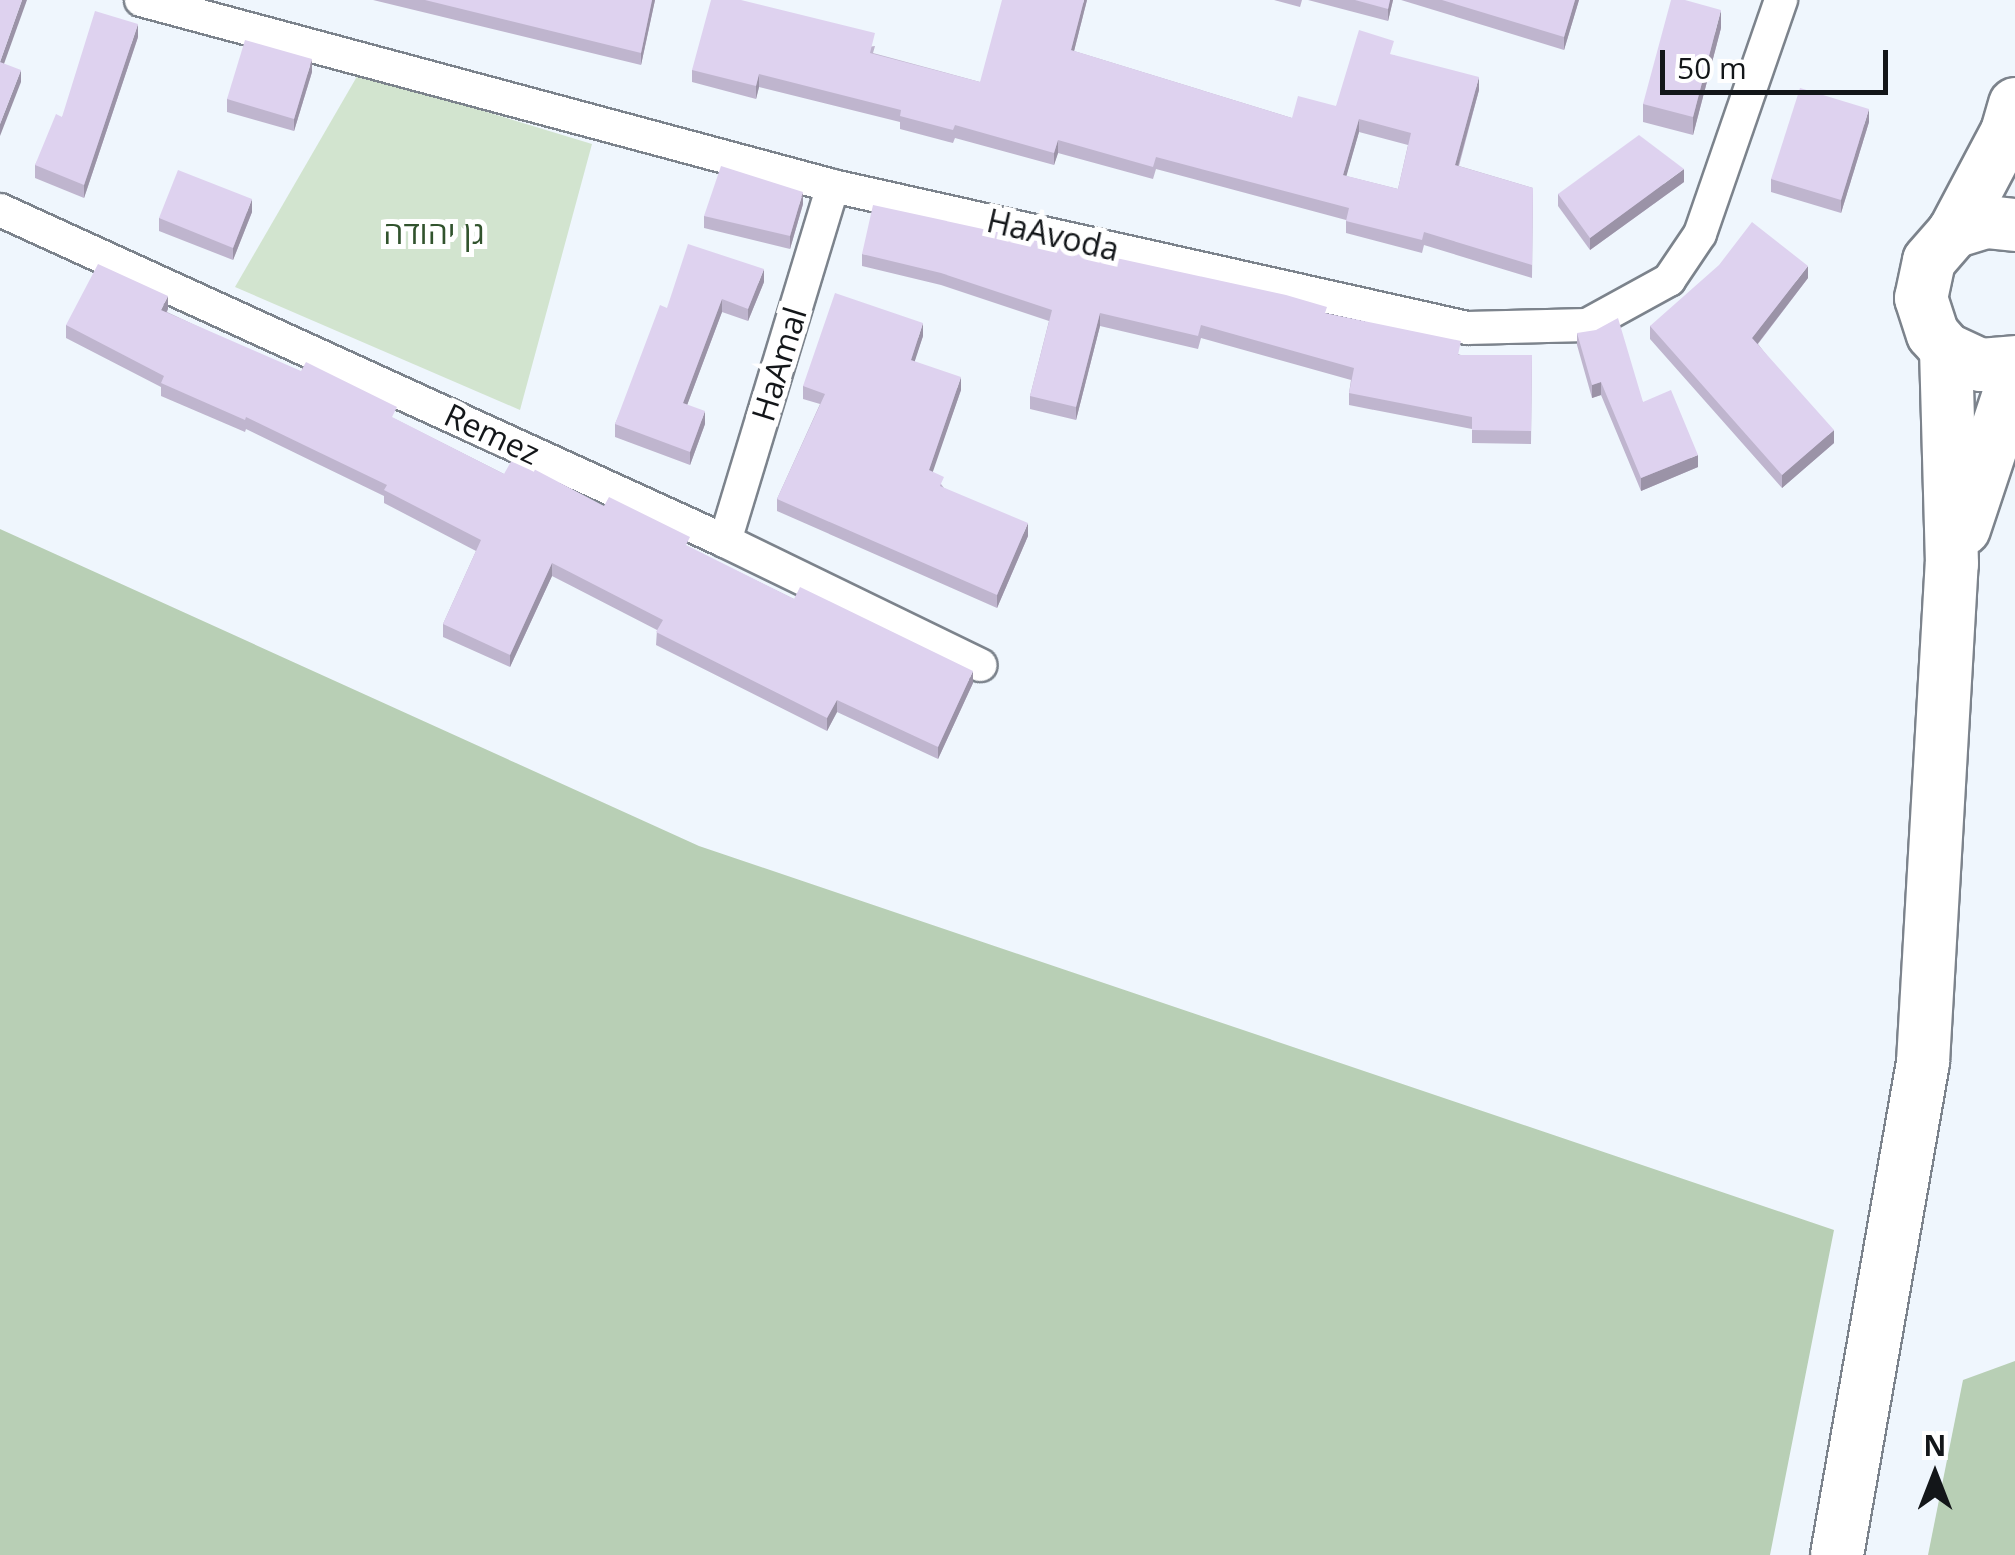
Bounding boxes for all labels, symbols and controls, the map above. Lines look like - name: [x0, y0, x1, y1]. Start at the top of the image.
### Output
- scale bar: [1665, 30, 1892, 92]
- text: 50 m: [1677, 47, 1747, 88]
- street label: HaAvoda: [983, 201, 1123, 269]
- park label: גן יהודה: [383, 213, 485, 251]
- street label: HaAmal: [744, 302, 814, 426]
- street label: Remez: [438, 395, 546, 473]
- north arrow: [1885, 1425, 1985, 1525]
- text: N: [1924, 1426, 1946, 1464]

